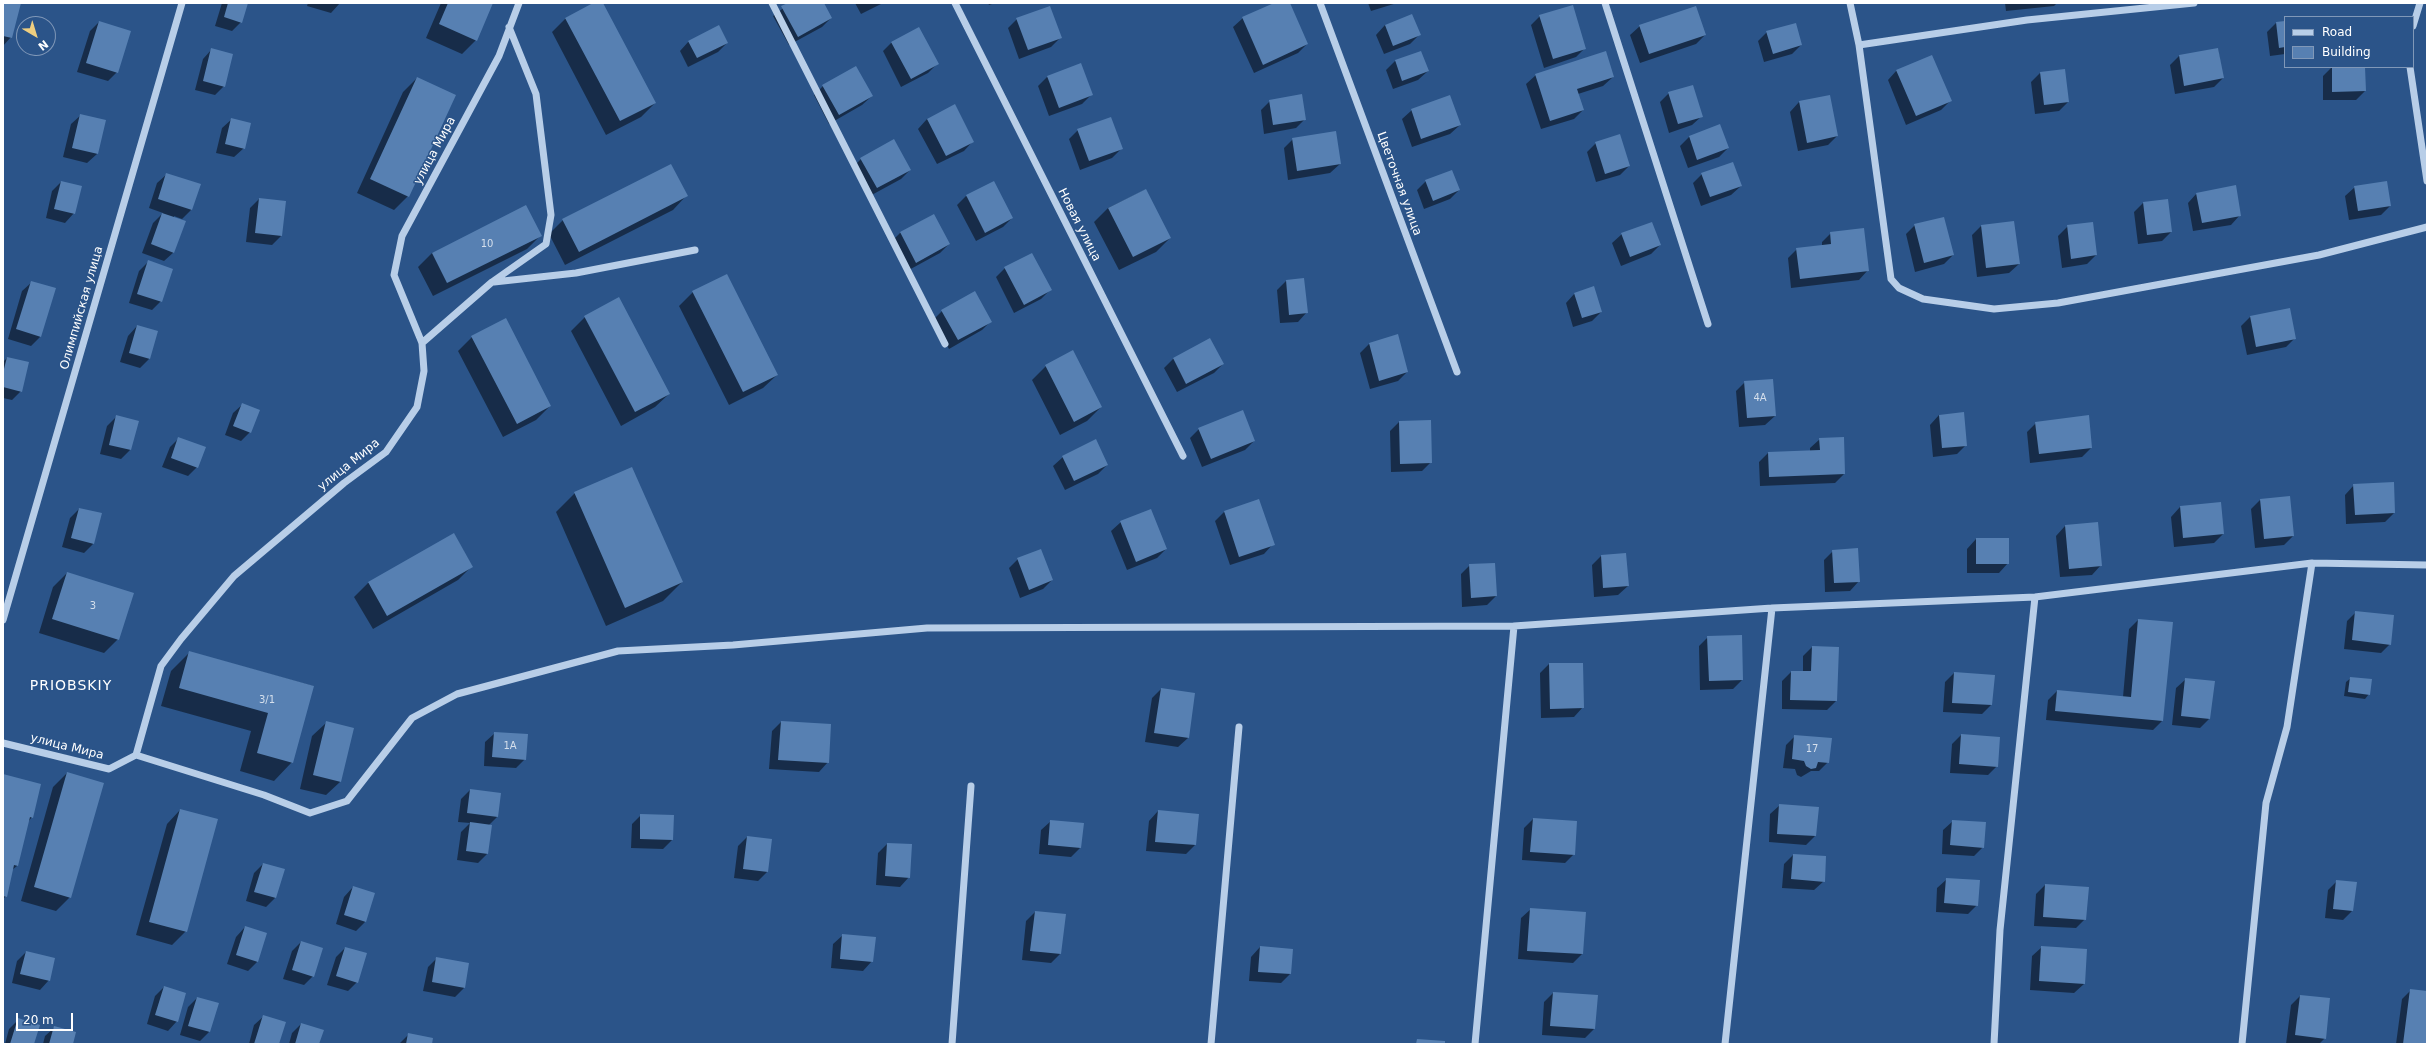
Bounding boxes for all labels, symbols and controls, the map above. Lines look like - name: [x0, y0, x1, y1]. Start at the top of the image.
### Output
- north arrow: [16, 16, 56, 56]
- legend: [2284, 16, 2414, 68]
- text: Road: [2322, 25, 2352, 39]
- text: N: [35, 37, 51, 53]
- text: Building: [2322, 45, 2371, 59]
- street label: улица Мира: [411, 114, 459, 188]
- street label: Цветочная улица: [1374, 130, 1424, 238]
- street label: Новая улица: [1054, 186, 1104, 264]
- house number: 10: [481, 238, 493, 250]
- street label: Олимпийская улица: [57, 245, 107, 371]
- house number: 4А: [1753, 392, 1767, 404]
- street label: улица Мира: [315, 436, 383, 494]
- house number: 3: [90, 600, 96, 612]
- district label: PRIOBSKIY: [30, 678, 112, 694]
- house number: 3/1: [259, 694, 275, 706]
- street label: улица Мира: [29, 731, 105, 763]
- house number: 1А: [503, 740, 517, 752]
- house number: 17: [1806, 743, 1818, 755]
- scale bar: [18, 1005, 75, 1031]
- text: 20 m: [23, 1013, 54, 1027]

